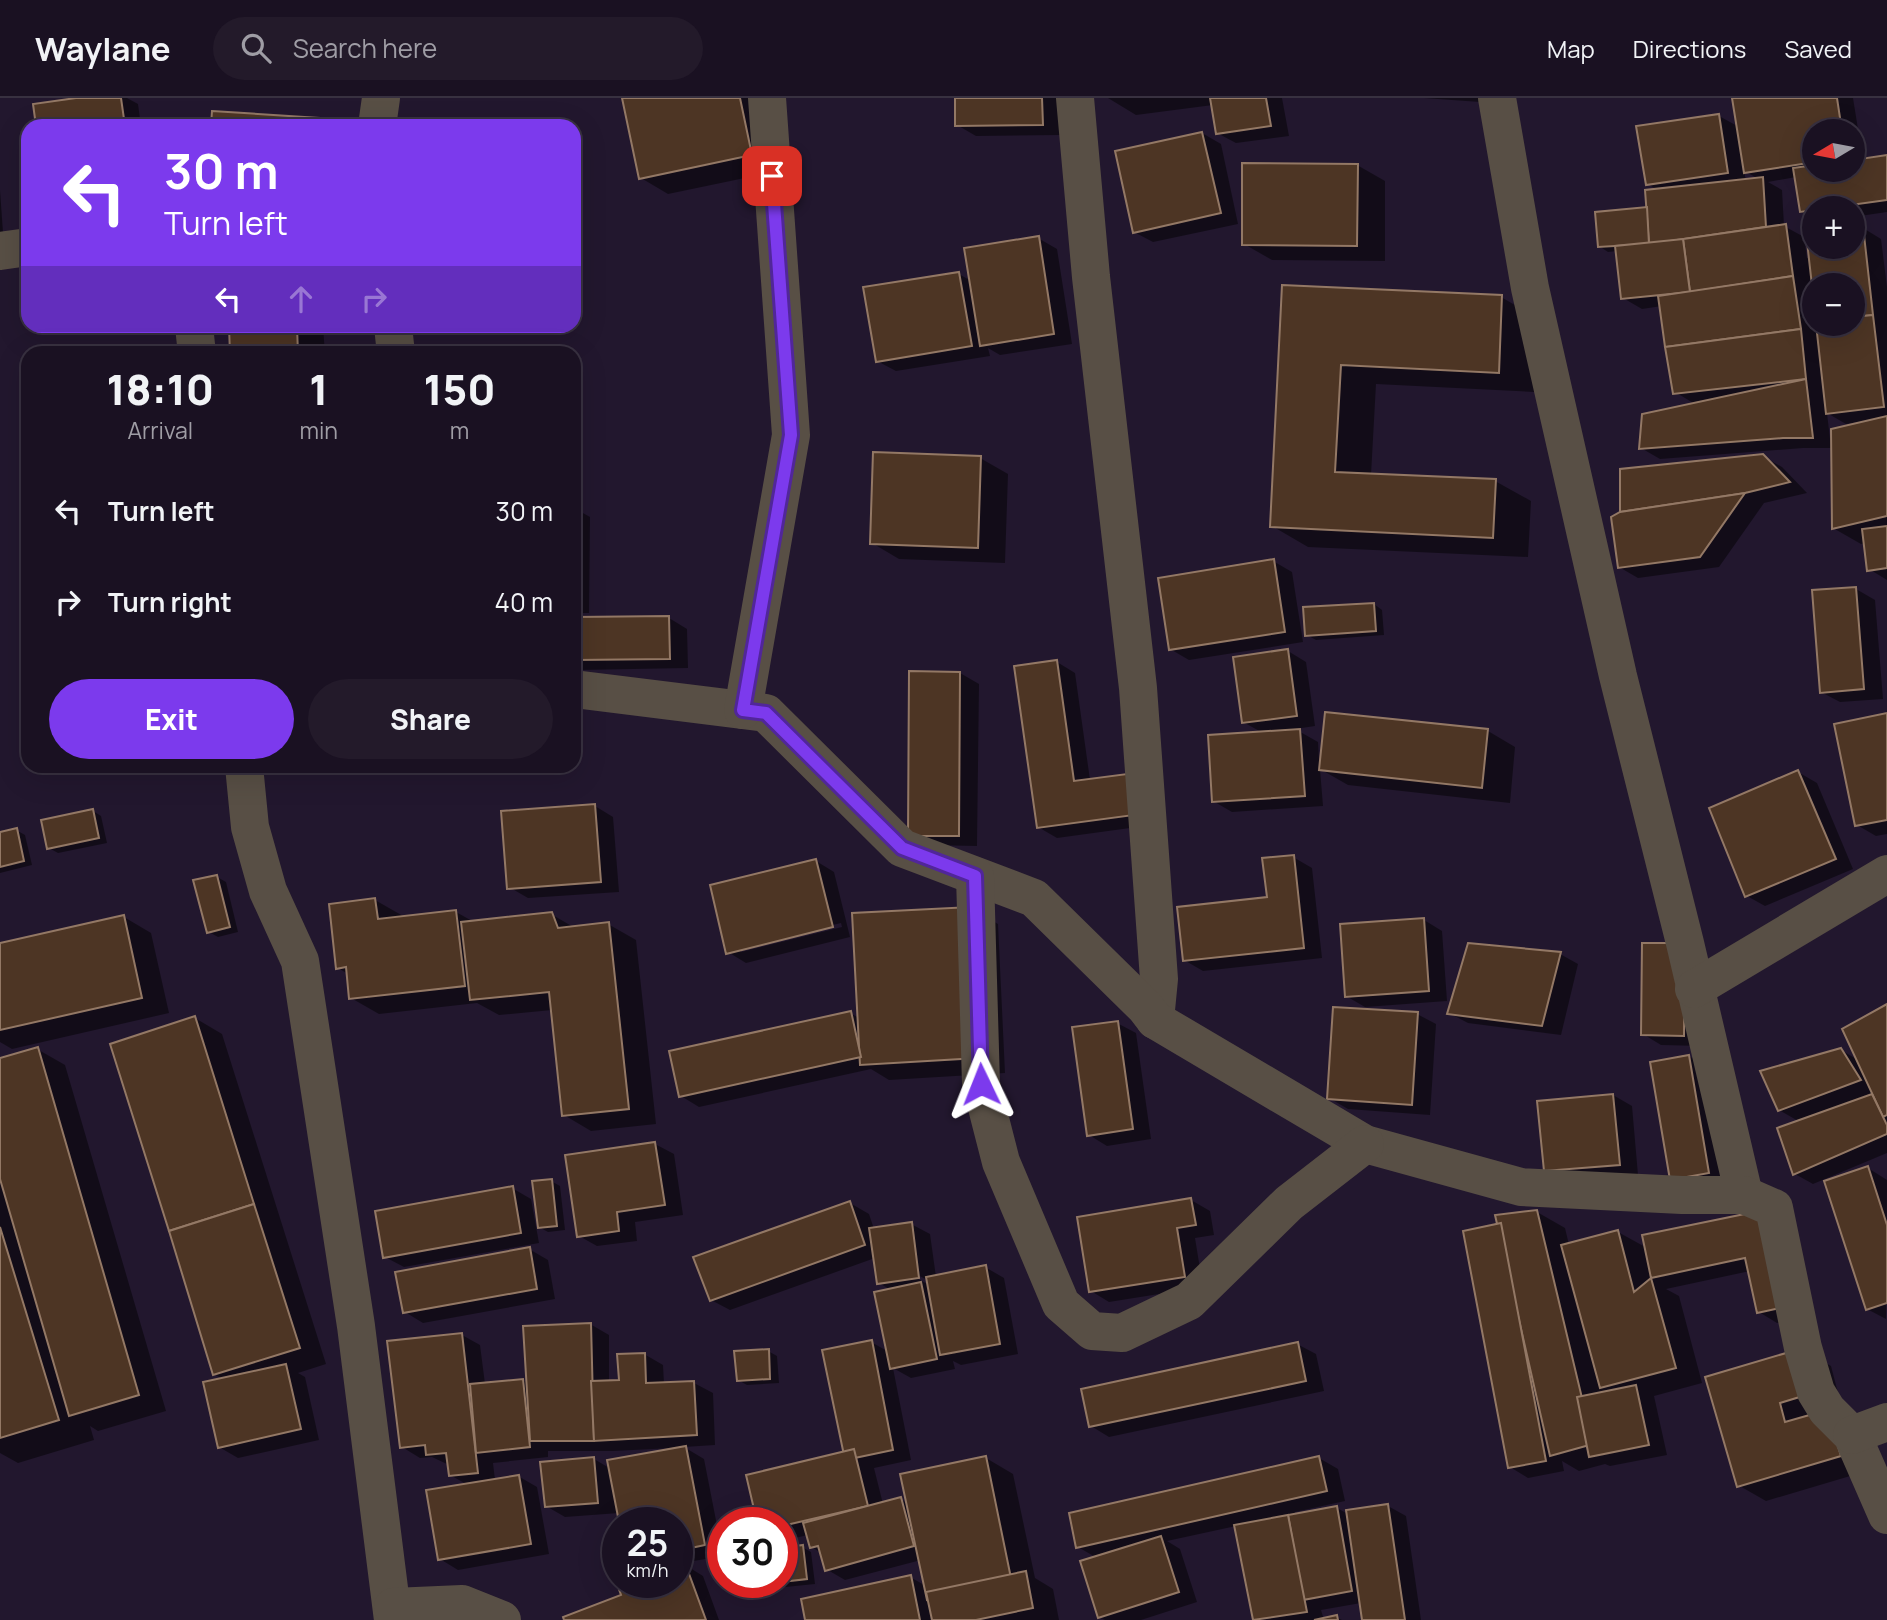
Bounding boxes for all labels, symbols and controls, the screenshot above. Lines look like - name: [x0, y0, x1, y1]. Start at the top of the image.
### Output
- search box: [213, 17, 703, 80]
- text: Waylane: [35, 26, 171, 71]
- icon: search: [237, 29, 275, 67]
- text: Search here: [293, 30, 437, 66]
- text: Map: [1547, 32, 1595, 65]
- text: Directions: [1633, 32, 1746, 65]
- text: Saved: [1784, 32, 1852, 65]
- north arrow: [1802, 119, 1866, 182]
- map controls: [1802, 119, 1865, 336]
- text: 30 m: [164, 137, 279, 204]
- pin: [742, 146, 802, 206]
- icon: left: [49, 147, 140, 238]
- icon: arrive: [753, 157, 791, 195]
- button: +: [1802, 196, 1865, 259]
- text: Turn left: [164, 201, 288, 245]
- button: −: [1802, 273, 1865, 336]
- icon: left: [209, 280, 247, 318]
- icon: ahead: [282, 280, 320, 318]
- icon: right: [355, 280, 393, 318]
- text: 18:10: [106, 360, 214, 418]
- text: 1: [309, 360, 328, 418]
- text: 150: [423, 360, 496, 418]
- text: Arrival: [127, 414, 193, 446]
- text: min: [299, 414, 338, 446]
- text: m: [450, 414, 469, 446]
- icon: left: [49, 492, 87, 530]
- text: Turn left: [108, 493, 215, 529]
- text: 30 m: [496, 493, 553, 529]
- icon: right: [49, 583, 87, 621]
- text: Turn right: [108, 584, 232, 620]
- text: 40 m: [495, 584, 553, 620]
- button: Exit: [49, 679, 294, 759]
- button: Share: [308, 679, 553, 759]
- position arrow: [944, 1047, 1018, 1121]
- speed limit sign: 30: [707, 1507, 798, 1598]
- text: 25: [627, 1519, 668, 1567]
- text: km/h: [627, 1558, 668, 1582]

